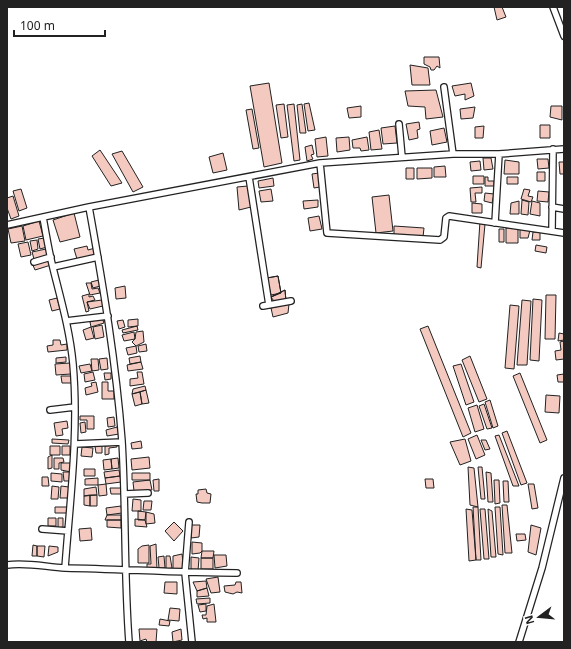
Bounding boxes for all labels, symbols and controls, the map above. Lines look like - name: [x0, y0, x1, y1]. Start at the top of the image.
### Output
- scale bar: [14, 12, 105, 38]
- text: 100 m: [20, 17, 55, 34]
- north arrow: [519, 597, 559, 637]
- text: N: [520, 614, 537, 626]

